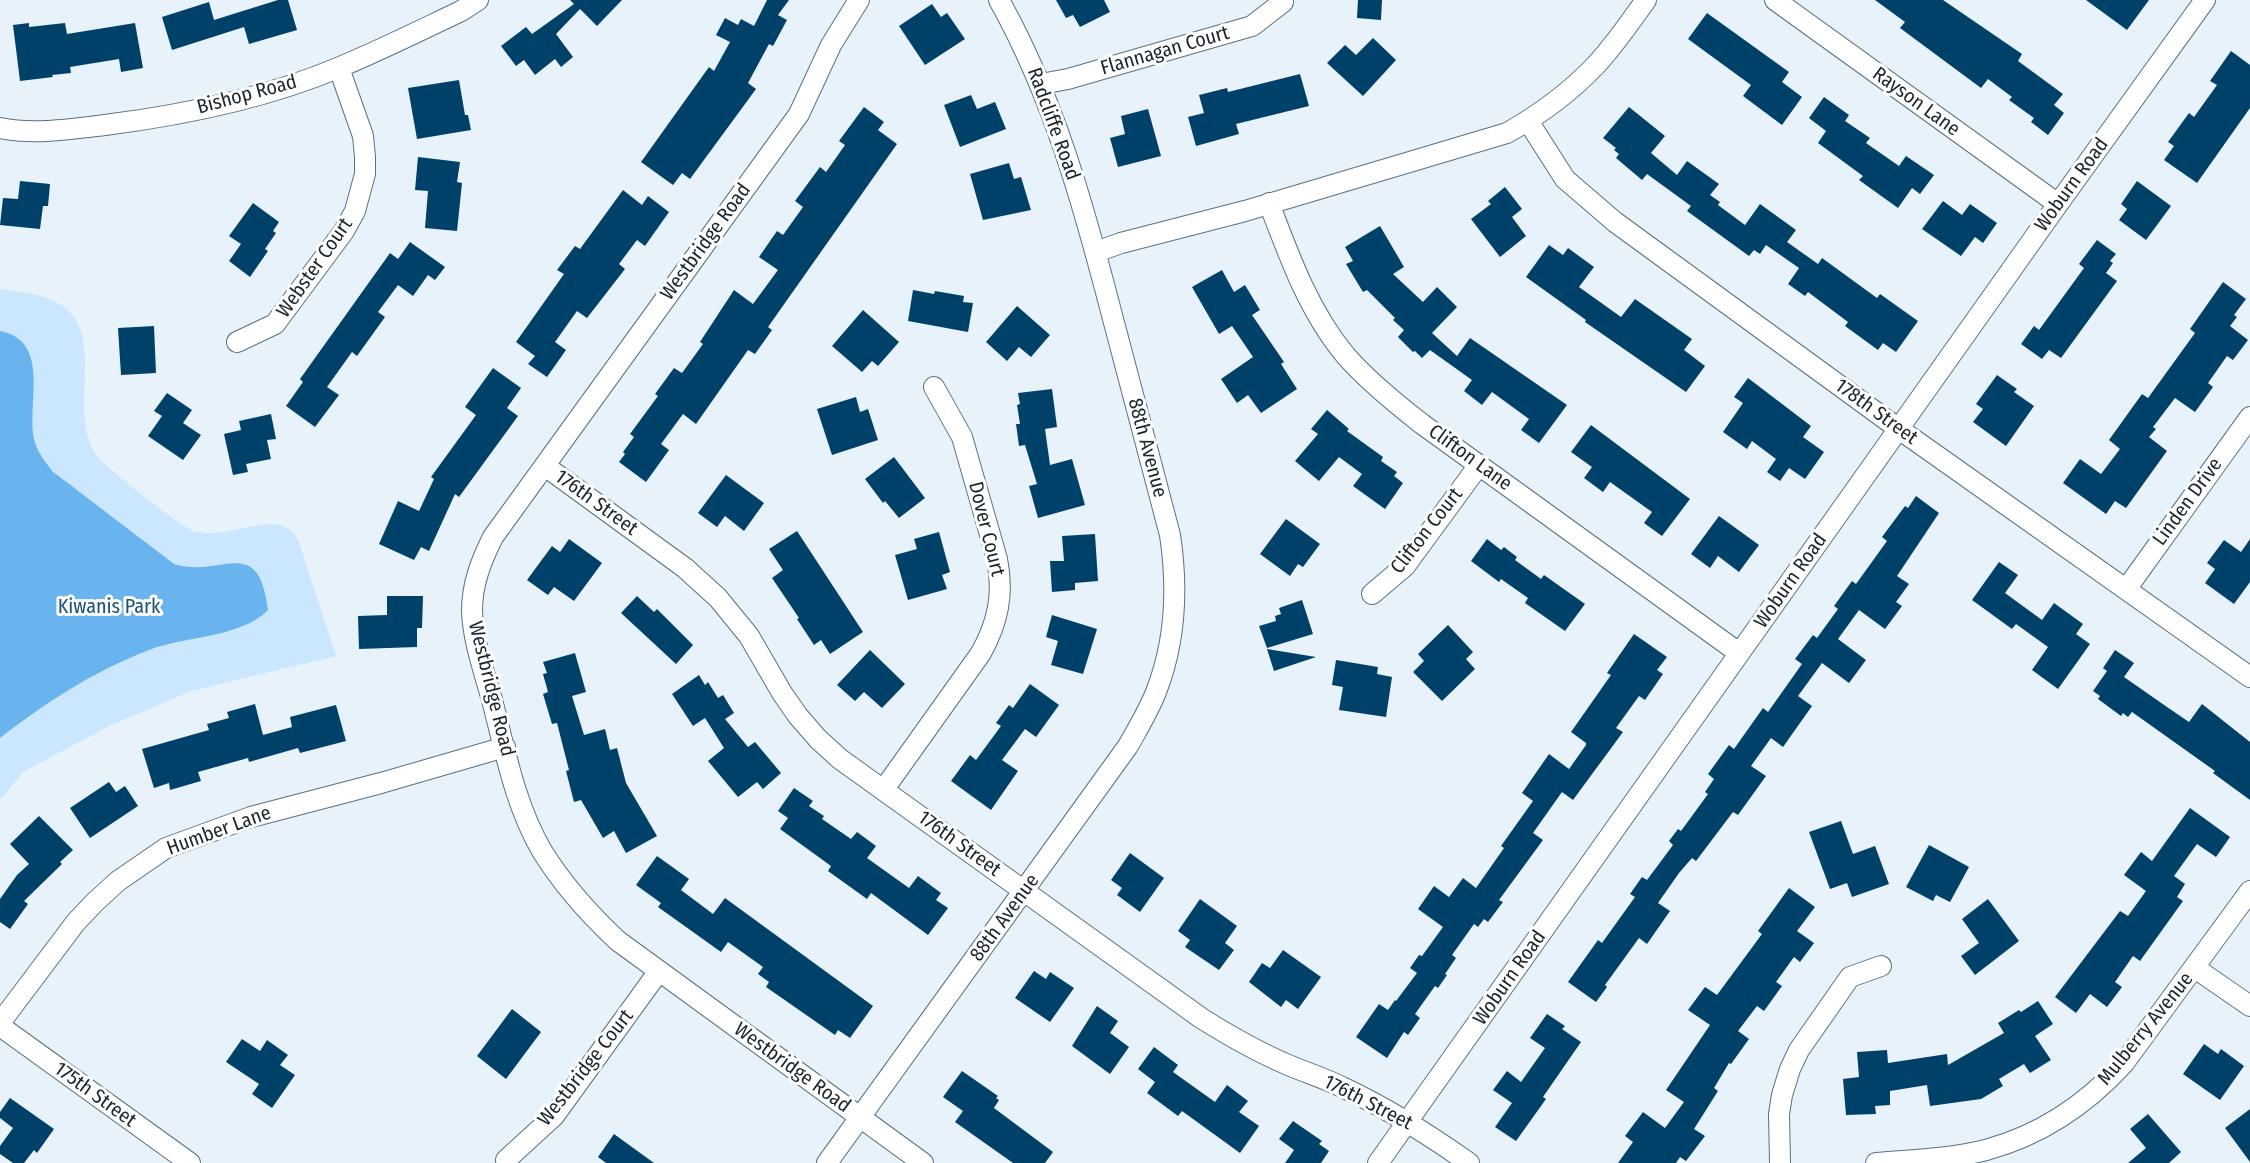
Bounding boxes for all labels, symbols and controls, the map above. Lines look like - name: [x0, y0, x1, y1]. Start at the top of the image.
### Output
- street label: Flannagan Court: [1098, 21, 1232, 81]
- street label: Rayson Lane: [1868, 62, 1964, 142]
- street label: Radcliffe Road: [1022, 64, 1084, 184]
- street label: Bishop Road: [194, 70, 300, 120]
- street label: Woburn Road: [2030, 133, 2114, 237]
- street label: Westbridge Road: [656, 179, 756, 305]
- street label: Webster Court: [272, 214, 358, 322]
- street label: 178th Street: [1830, 374, 1922, 450]
- street label: 88th Avenue: [1122, 396, 1172, 500]
- street label: Clifton Lane: [1424, 420, 1516, 496]
- street label: Linden Drive: [2148, 453, 2228, 551]
- street label: 176th Street: [550, 465, 642, 541]
- street label: Dover Court: [963, 479, 1009, 579]
- street label: Clifton Court: [1386, 483, 1468, 579]
- street label: Woburn Road: [1750, 529, 1832, 633]
- park label: Kiwanis Park: [58, 595, 160, 619]
- street label: Westbridge Road: [463, 619, 519, 759]
- street label: Humber Lane: [164, 801, 274, 861]
- street label: 176th Street: [913, 806, 1005, 882]
- street label: 88th Avenue: [965, 870, 1045, 966]
- street label: Woburn Road: [1469, 926, 1551, 1030]
- street label: Mulberry Avenue: [2093, 968, 2199, 1090]
- street label: Westbridge Court: [533, 1005, 639, 1131]
- street label: Westbridge Road: [729, 1018, 855, 1118]
- street label: 175th Street: [49, 1057, 141, 1133]
- street label: 176th Street: [1320, 1070, 1416, 1136]

